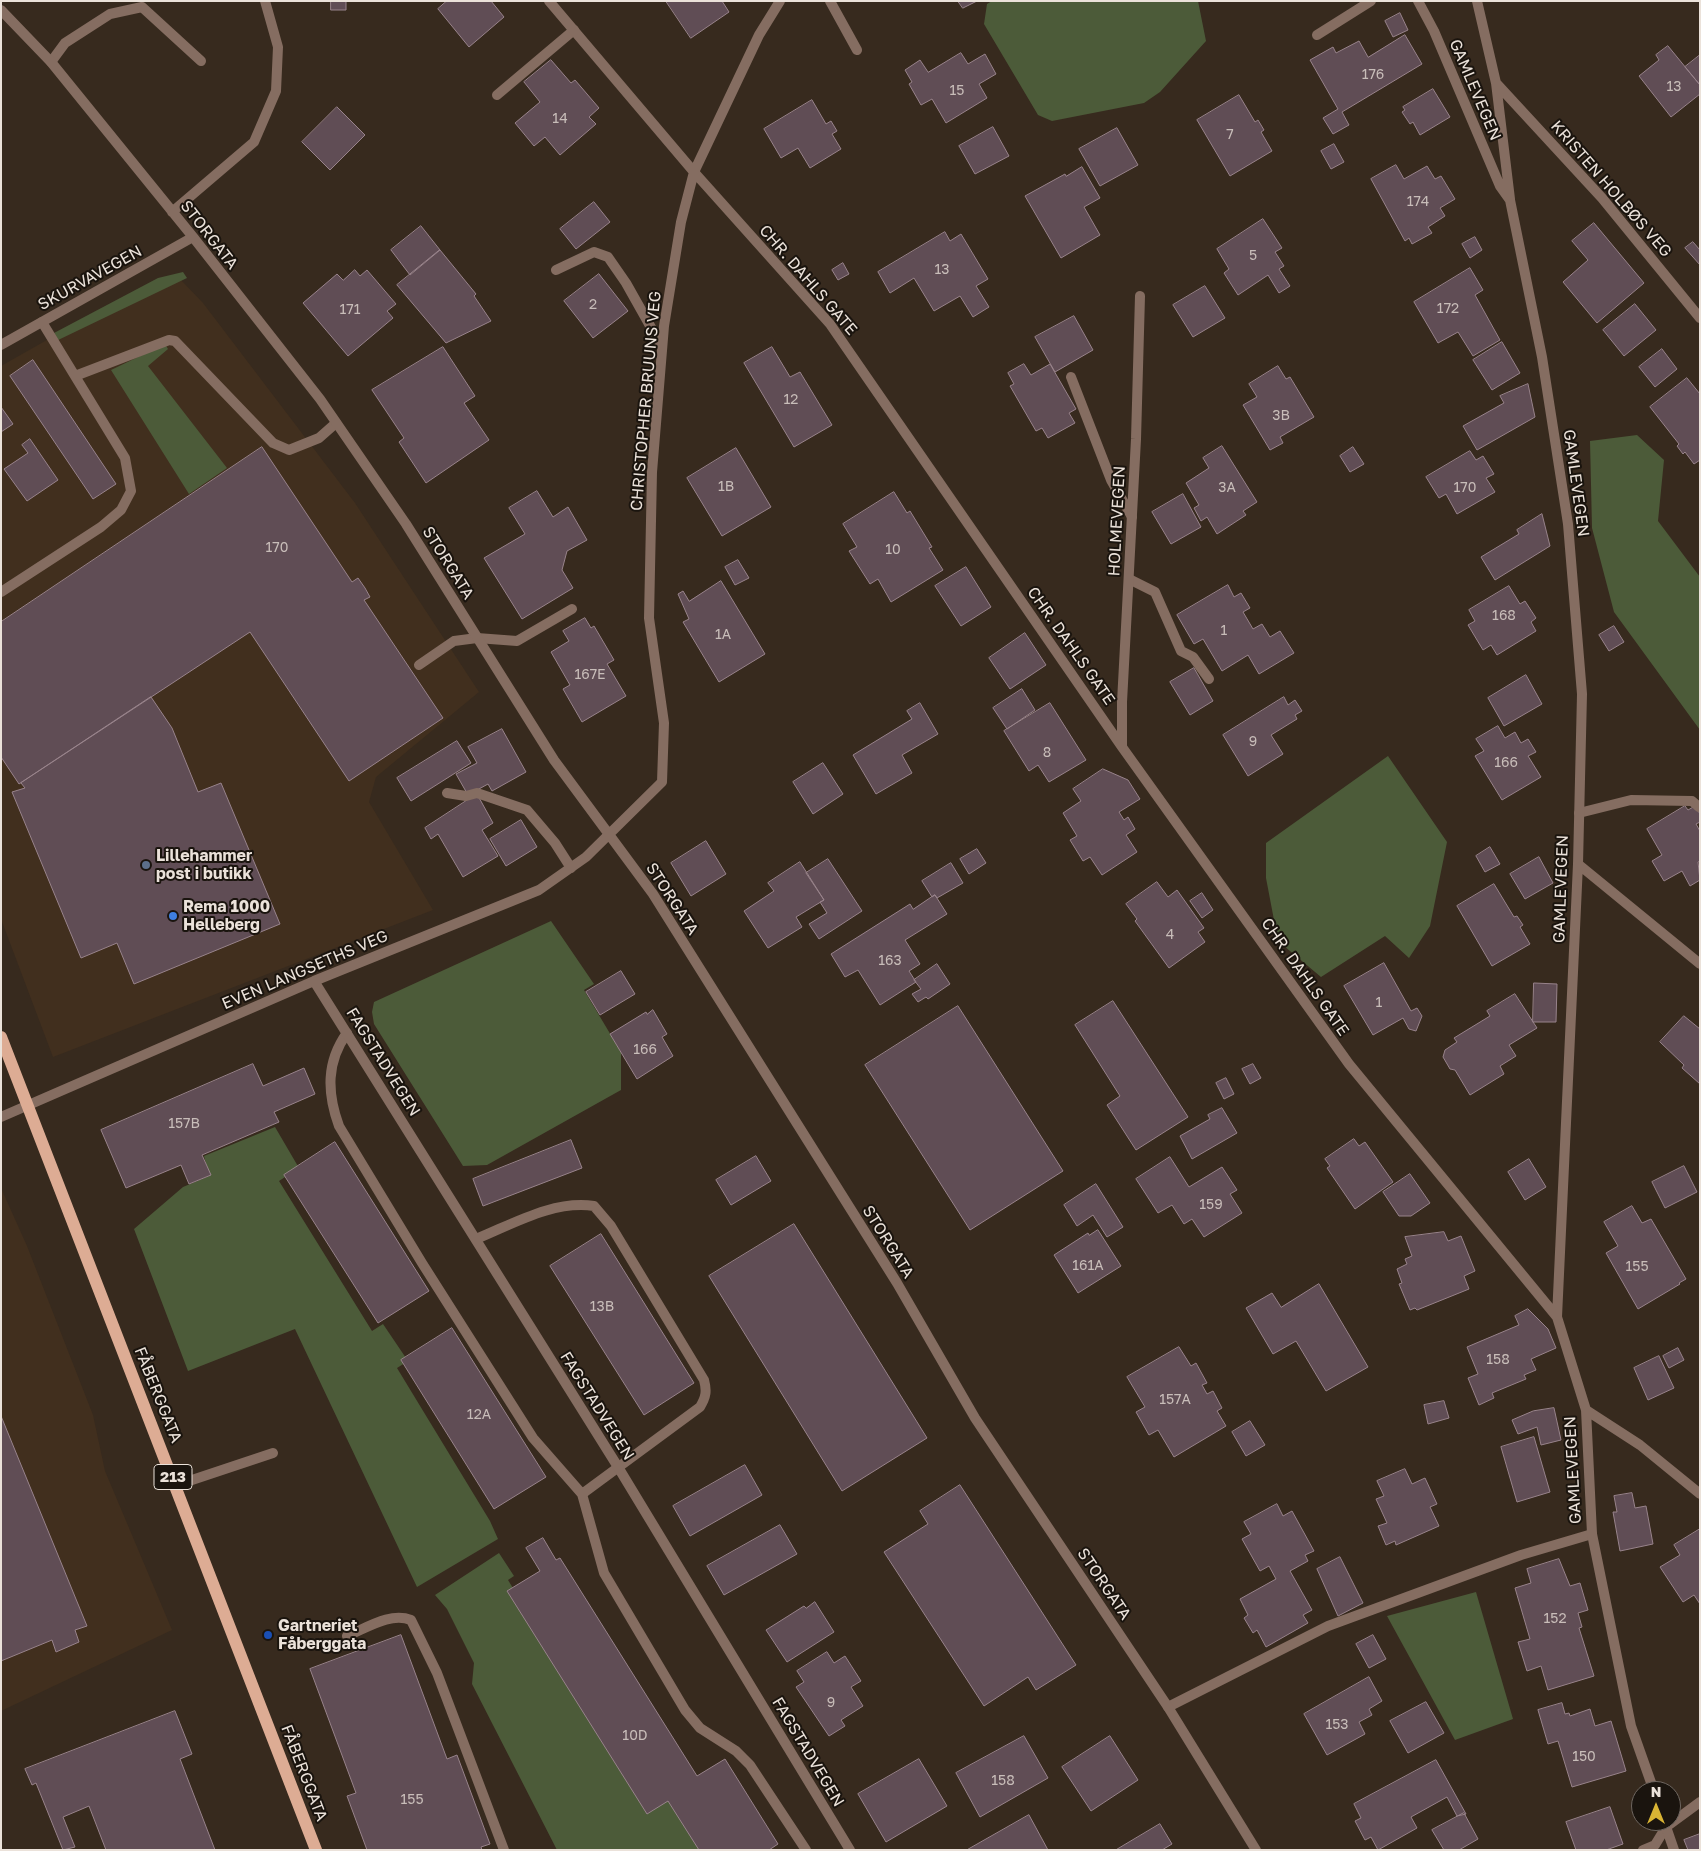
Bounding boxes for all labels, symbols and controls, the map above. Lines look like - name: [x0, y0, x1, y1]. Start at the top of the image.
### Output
- street label: GAMLEVEGEN: [1445, 37, 1505, 143]
- house number: 176: [1362, 67, 1384, 83]
- house number: 13: [1667, 79, 1681, 95]
- house number: 15: [950, 83, 964, 99]
- house number: 14: [552, 111, 568, 127]
- street label: KRISTEN HOLBØS VEG: [1547, 117, 1675, 261]
- house number: 7: [1226, 127, 1234, 143]
- house number: 174: [1407, 194, 1429, 210]
- street label: STORGATA: [176, 197, 242, 273]
- street label: CHR. DAHLS GATE: [755, 221, 861, 339]
- street label: SKURVAVEGEN: [35, 242, 145, 314]
- house number: 5: [1249, 248, 1257, 264]
- house number: 13: [935, 262, 949, 278]
- street label: CHRISTOPHER BRUUNS VEG: [627, 290, 665, 512]
- house number: 2: [589, 297, 597, 313]
- house number: 172: [1437, 301, 1459, 317]
- house number: 171: [340, 302, 360, 318]
- house number: 12: [784, 392, 798, 408]
- house number: 3B: [1272, 408, 1290, 424]
- street label: GAMLEVEGEN: [1559, 428, 1593, 538]
- street label: HOLMEVEGEN: [1105, 465, 1129, 577]
- house number: 1B: [718, 479, 734, 495]
- house number: 3A: [1218, 480, 1236, 496]
- house number: 170: [1454, 480, 1476, 496]
- street label: STORGATA: [418, 523, 478, 603]
- house number: 170: [266, 540, 288, 556]
- house number: 10: [885, 542, 901, 558]
- street label: CHR. DAHLS GATE: [1023, 583, 1119, 709]
- house number: 168: [1492, 608, 1516, 624]
- house number: 1: [1221, 623, 1227, 639]
- house number: 1A: [715, 627, 731, 643]
- house number: 167E: [574, 667, 606, 683]
- house number: 9: [1249, 734, 1257, 750]
- house number: 8: [1043, 745, 1051, 761]
- house number: 166: [1494, 755, 1518, 771]
- street label: GAMLEVEGEN: [1550, 835, 1572, 943]
- place label: Lillehammer post i butikk: [156, 846, 252, 884]
- marker: Lillehammer post i butikk: [140, 859, 152, 871]
- street label: STORGATA: [642, 859, 702, 939]
- place label: Rema 1000 Helleberg: [183, 897, 270, 935]
- marker: Rema 1000 Helleberg: [167, 910, 179, 922]
- street label: CHR. DAHLS GATE: [1257, 914, 1353, 1040]
- street label: EVEN LANGSETHS VEG: [219, 926, 391, 1014]
- house number: 4: [1166, 927, 1174, 943]
- house number: 163: [878, 953, 902, 969]
- house number: 1: [1376, 995, 1382, 1011]
- street label: FAGSTADVEGEN: [342, 1004, 424, 1120]
- house number: 166: [633, 1042, 657, 1058]
- house number: 157B: [168, 1116, 200, 1132]
- house number: 159: [1199, 1197, 1223, 1213]
- street label: STORGATA: [858, 1202, 918, 1282]
- house number: 161A: [1072, 1258, 1104, 1274]
- house number: 155: [1625, 1259, 1649, 1275]
- house number: 13B: [590, 1299, 614, 1315]
- street label: FÅBERGGATA: [130, 1344, 186, 1446]
- street label: FAGSTADVEGEN: [556, 1348, 638, 1464]
- house number: 158: [1486, 1352, 1510, 1368]
- house number: 157A: [1159, 1392, 1191, 1408]
- house number: 12A: [467, 1407, 491, 1423]
- street label: GAMLEVEGEN: [1561, 1416, 1585, 1524]
- road number: 213: [154, 1464, 192, 1490]
- street label: STORGATA: [1073, 1545, 1135, 1623]
- house number: 152: [1543, 1611, 1567, 1627]
- place label: Gartneriet Fåberggata: [278, 1616, 366, 1654]
- marker: Gartneriet Fåberggata: [262, 1629, 274, 1641]
- street label: FAGSTADVEGEN: [768, 1694, 848, 1810]
- house number: 9: [827, 1695, 835, 1711]
- house number: 153: [1325, 1717, 1349, 1733]
- street label: FÅBERGGATA: [277, 1722, 331, 1824]
- house number: 10D: [622, 1728, 648, 1744]
- house number: 150: [1572, 1749, 1596, 1765]
- house number: 158: [991, 1773, 1015, 1789]
- north arrow: [1631, 1781, 1681, 1831]
- text: N: [1651, 1783, 1661, 1800]
- house number: 155: [400, 1792, 424, 1808]

